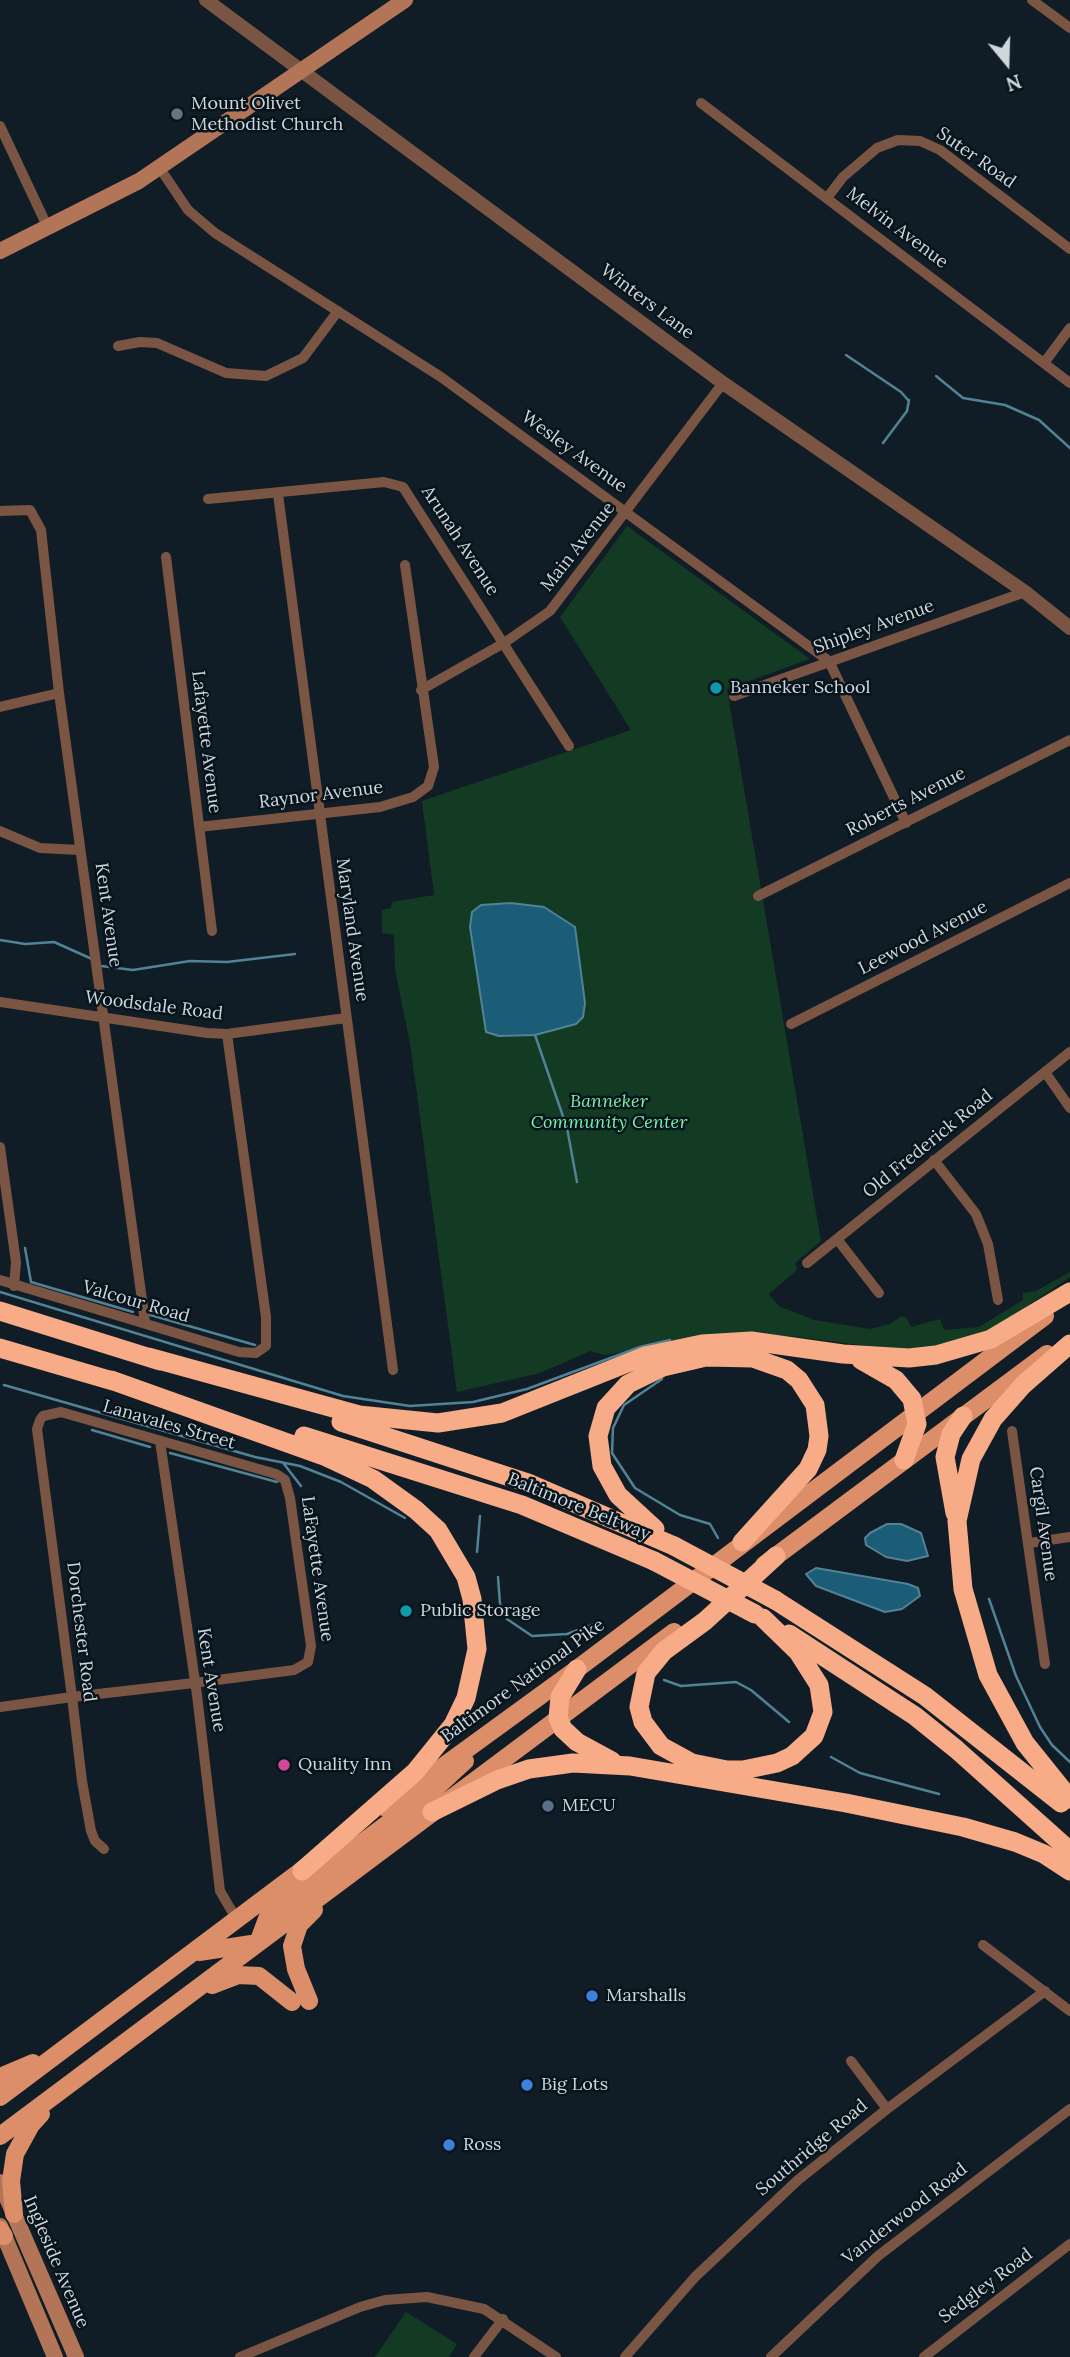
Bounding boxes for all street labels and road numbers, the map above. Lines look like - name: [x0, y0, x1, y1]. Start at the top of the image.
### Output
- street label: Suter Road: [932, 123, 1020, 193]
- street label: Melvin Avenue: [842, 183, 952, 273]
- street label: Winters Lane: [596, 260, 698, 344]
- street label: Wesley Avenue: [517, 406, 631, 498]
- street label: Arunah Avenue: [416, 482, 504, 600]
- street label: Main Avenue: [536, 498, 620, 596]
- street label: Shipley Avenue: [811, 595, 937, 659]
- street label: Lafayette Avenue: [187, 669, 225, 815]
- street label: Roberts Avenue: [843, 763, 969, 841]
- street label: Raynor Avenue: [258, 777, 384, 813]
- street label: Maryland Avenue: [331, 857, 373, 1003]
- street label: Kent Avenue: [90, 861, 126, 969]
- street label: Leewood Avenue: [855, 896, 991, 980]
- street label: Woodsdale Road: [84, 987, 224, 1025]
- street label: Old Frederick Road: [859, 1085, 997, 1203]
- street label: Valcour Road: [80, 1276, 192, 1328]
- street label: Lanavales Street: [100, 1396, 238, 1454]
- street label: Cargil Avenue: [1024, 1465, 1062, 1583]
- street label: Baltimore Beltway: [504, 1468, 654, 1546]
- street label: LaFayette Avenue: [296, 1495, 338, 1643]
- street label: Dorchester Road: [62, 1561, 100, 1703]
- street label: Baltimore National Pike: [437, 1614, 609, 1748]
- street label: Kent Avenue: [192, 1626, 230, 1734]
- street label: Southridge Road: [752, 2095, 872, 2201]
- street label: Vanderwood Road: [838, 2159, 972, 2269]
- street label: Ingleside Avenue: [18, 2193, 94, 2331]
- street label: Sedgley Road: [935, 2244, 1037, 2328]

